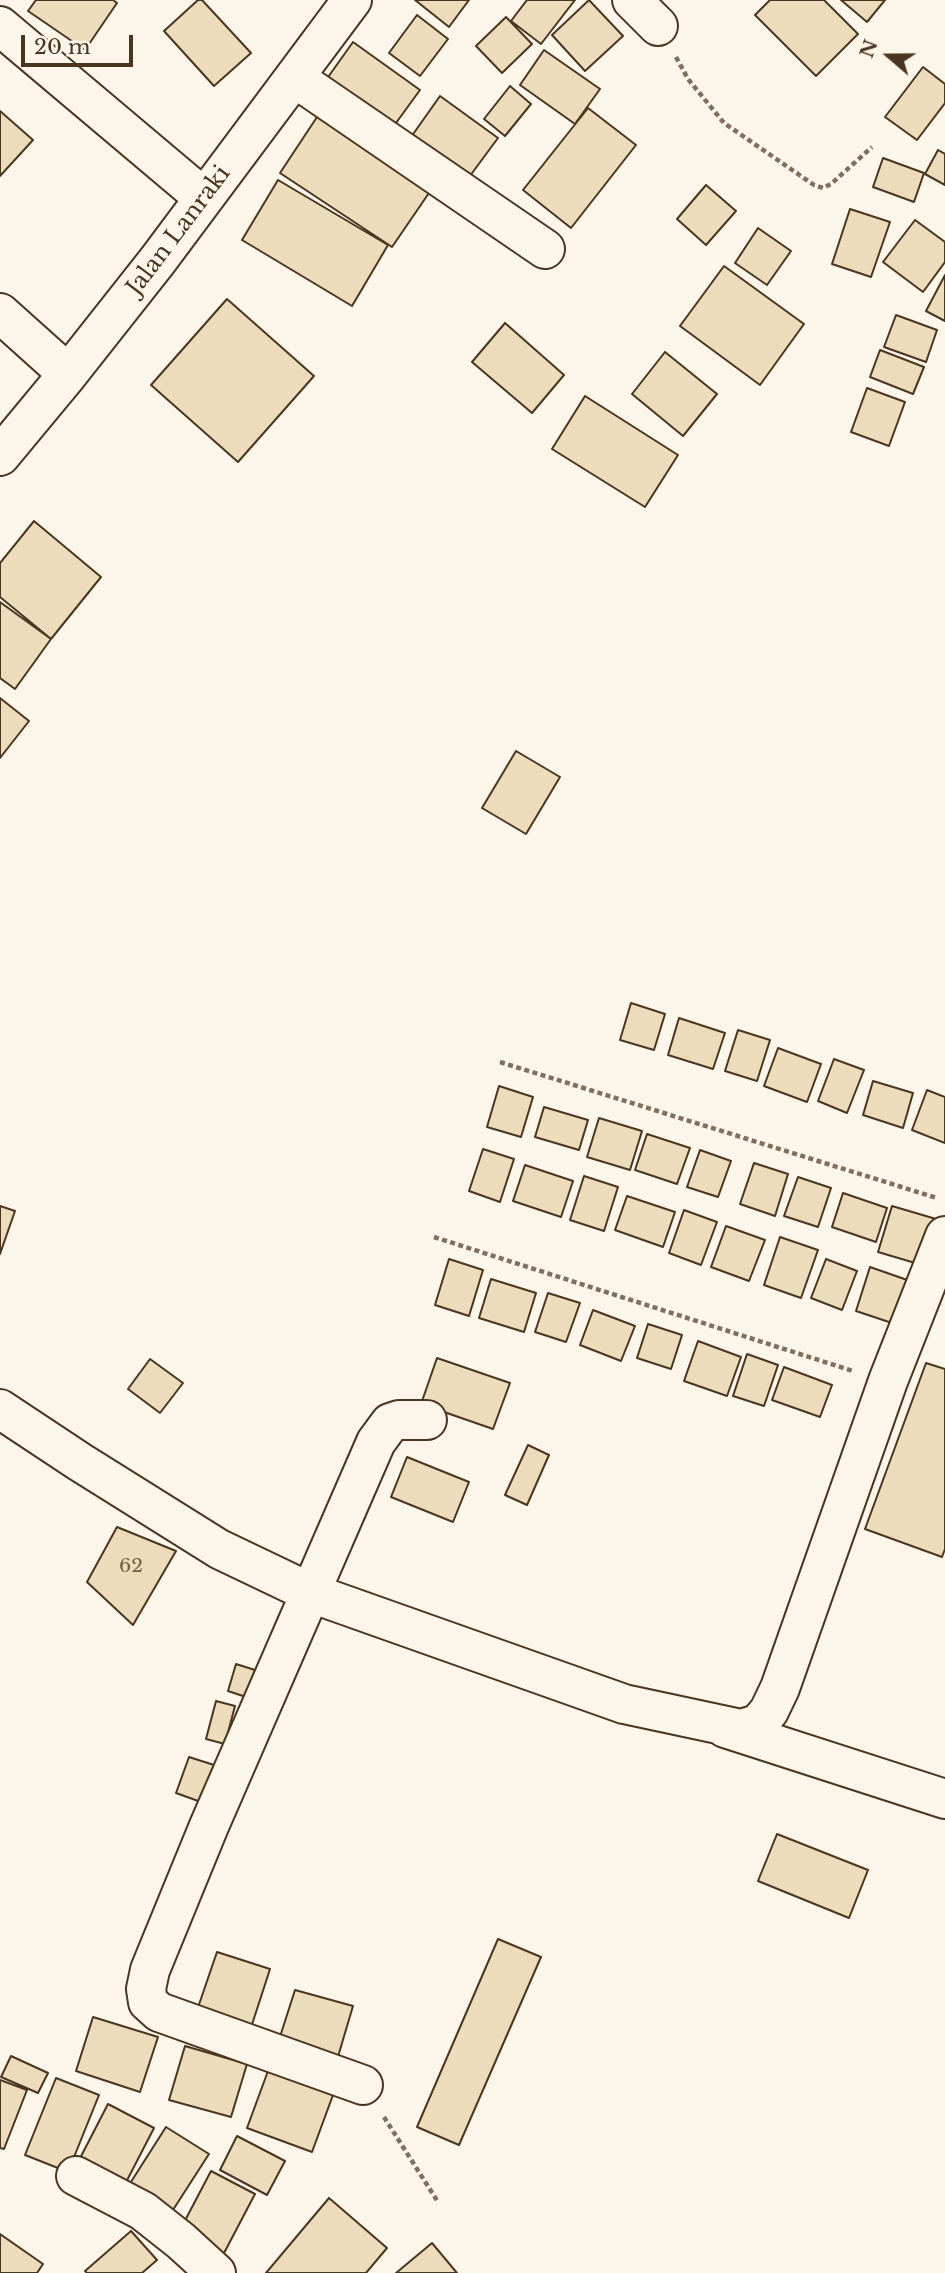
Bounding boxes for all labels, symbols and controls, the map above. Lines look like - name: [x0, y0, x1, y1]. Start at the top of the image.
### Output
- scale bar: [24, 21, 136, 65]
- north arrow: [854, 21, 924, 91]
- text: 20 m: [34, 34, 91, 60]
- text: N: [855, 36, 883, 61]
- street label: Jalan Lanraki: [121, 161, 237, 301]
- house number: 62: [119, 1556, 143, 1578]

